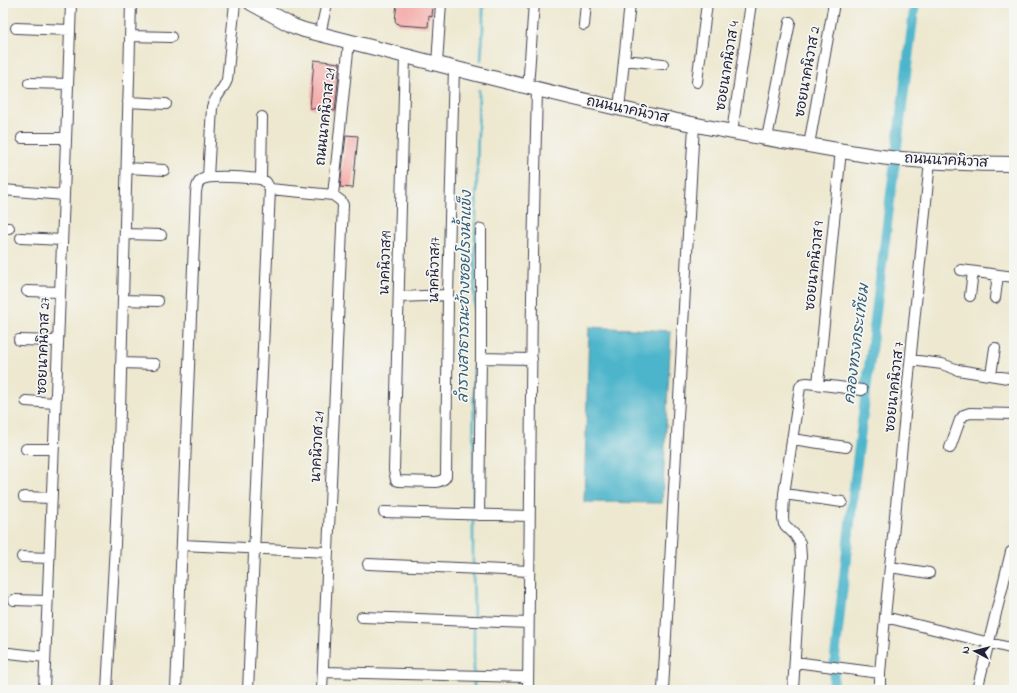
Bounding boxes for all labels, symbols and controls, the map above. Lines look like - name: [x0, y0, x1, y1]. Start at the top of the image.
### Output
- street label: ซอยนาคนิวาส 4: [711, 19, 746, 113]
- street label: ซอยนาคนิวาส 2: [790, 25, 826, 119]
- street label: ถนนนาคนิวาส 21: [310, 67, 342, 167]
- street label: ถนนนาคนิวาส: [584, 91, 671, 129]
- street label: ถนนนาคนิวาส: [904, 148, 990, 174]
- water label: ลำรางสาธารณะข้างซอยโรงน้ำแข็ง: [448, 189, 478, 403]
- street label: ซอยนาคนิวาส 9: [800, 220, 830, 312]
- street label: นาคนิวาส19: [374, 230, 398, 296]
- street label: นาคนิวาส17: [424, 237, 446, 303]
- water label: คลองทรงกระเทียม: [839, 282, 875, 405]
- street label: ซอยนาคนิวาส 27: [32, 296, 56, 395]
- street label: ซอยนาคนิวาส 7: [880, 340, 910, 433]
- street label: นาคนิวาศ 21: [306, 410, 330, 483]
- north arrow: [955, 631, 995, 671]
- text: N: [958, 645, 974, 655]

